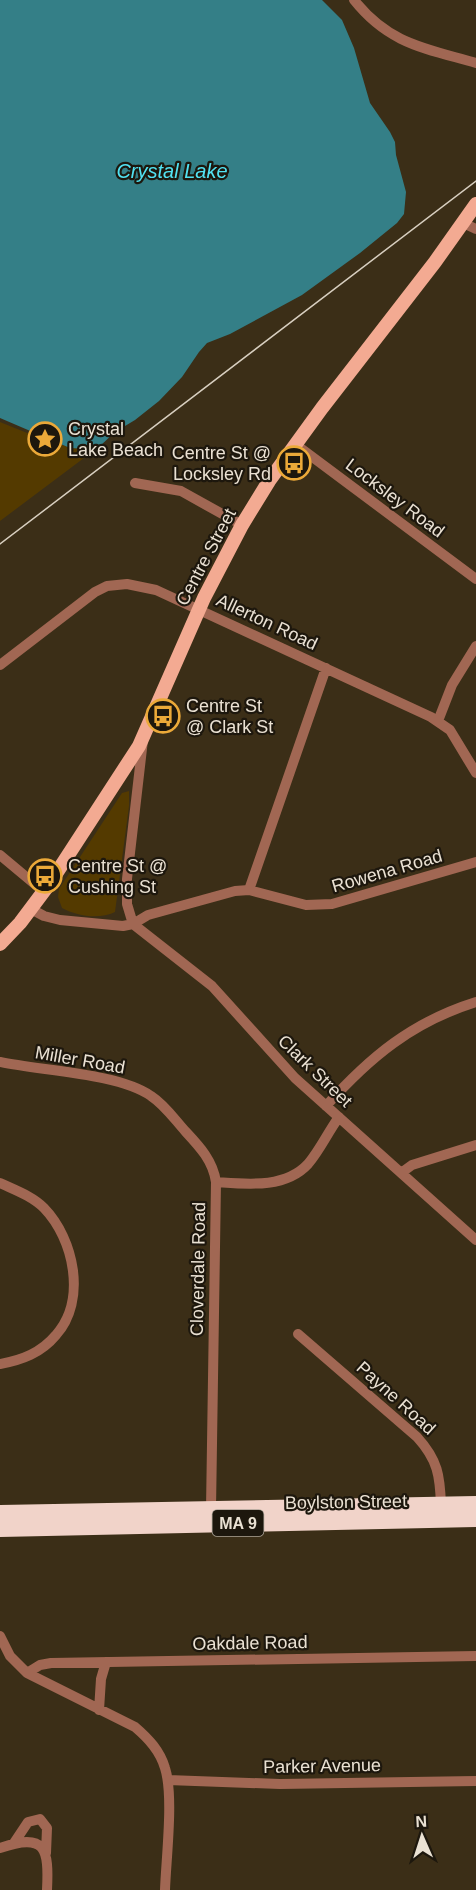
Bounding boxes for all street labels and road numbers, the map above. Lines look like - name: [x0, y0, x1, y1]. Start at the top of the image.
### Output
- street label: Locksley Road: [342, 454, 448, 542]
- street label: Centre Street: [172, 505, 240, 609]
- street label: Allerton Road: [213, 590, 321, 654]
- street label: Rowena Road: [329, 846, 445, 896]
- street label: Clark Street: [274, 1031, 356, 1111]
- street label: Miller Road: [33, 1042, 127, 1078]
- street label: Cloverdale Road: [187, 1202, 209, 1336]
- street label: Payne Road: [352, 1357, 440, 1439]
- street label: Boylston Street: [285, 1491, 407, 1513]
- road number: MA 9: [212, 1510, 264, 1536]
- street label: Oakdale Road: [192, 1632, 308, 1654]
- street label: Parker Avenue: [263, 1755, 381, 1777]

